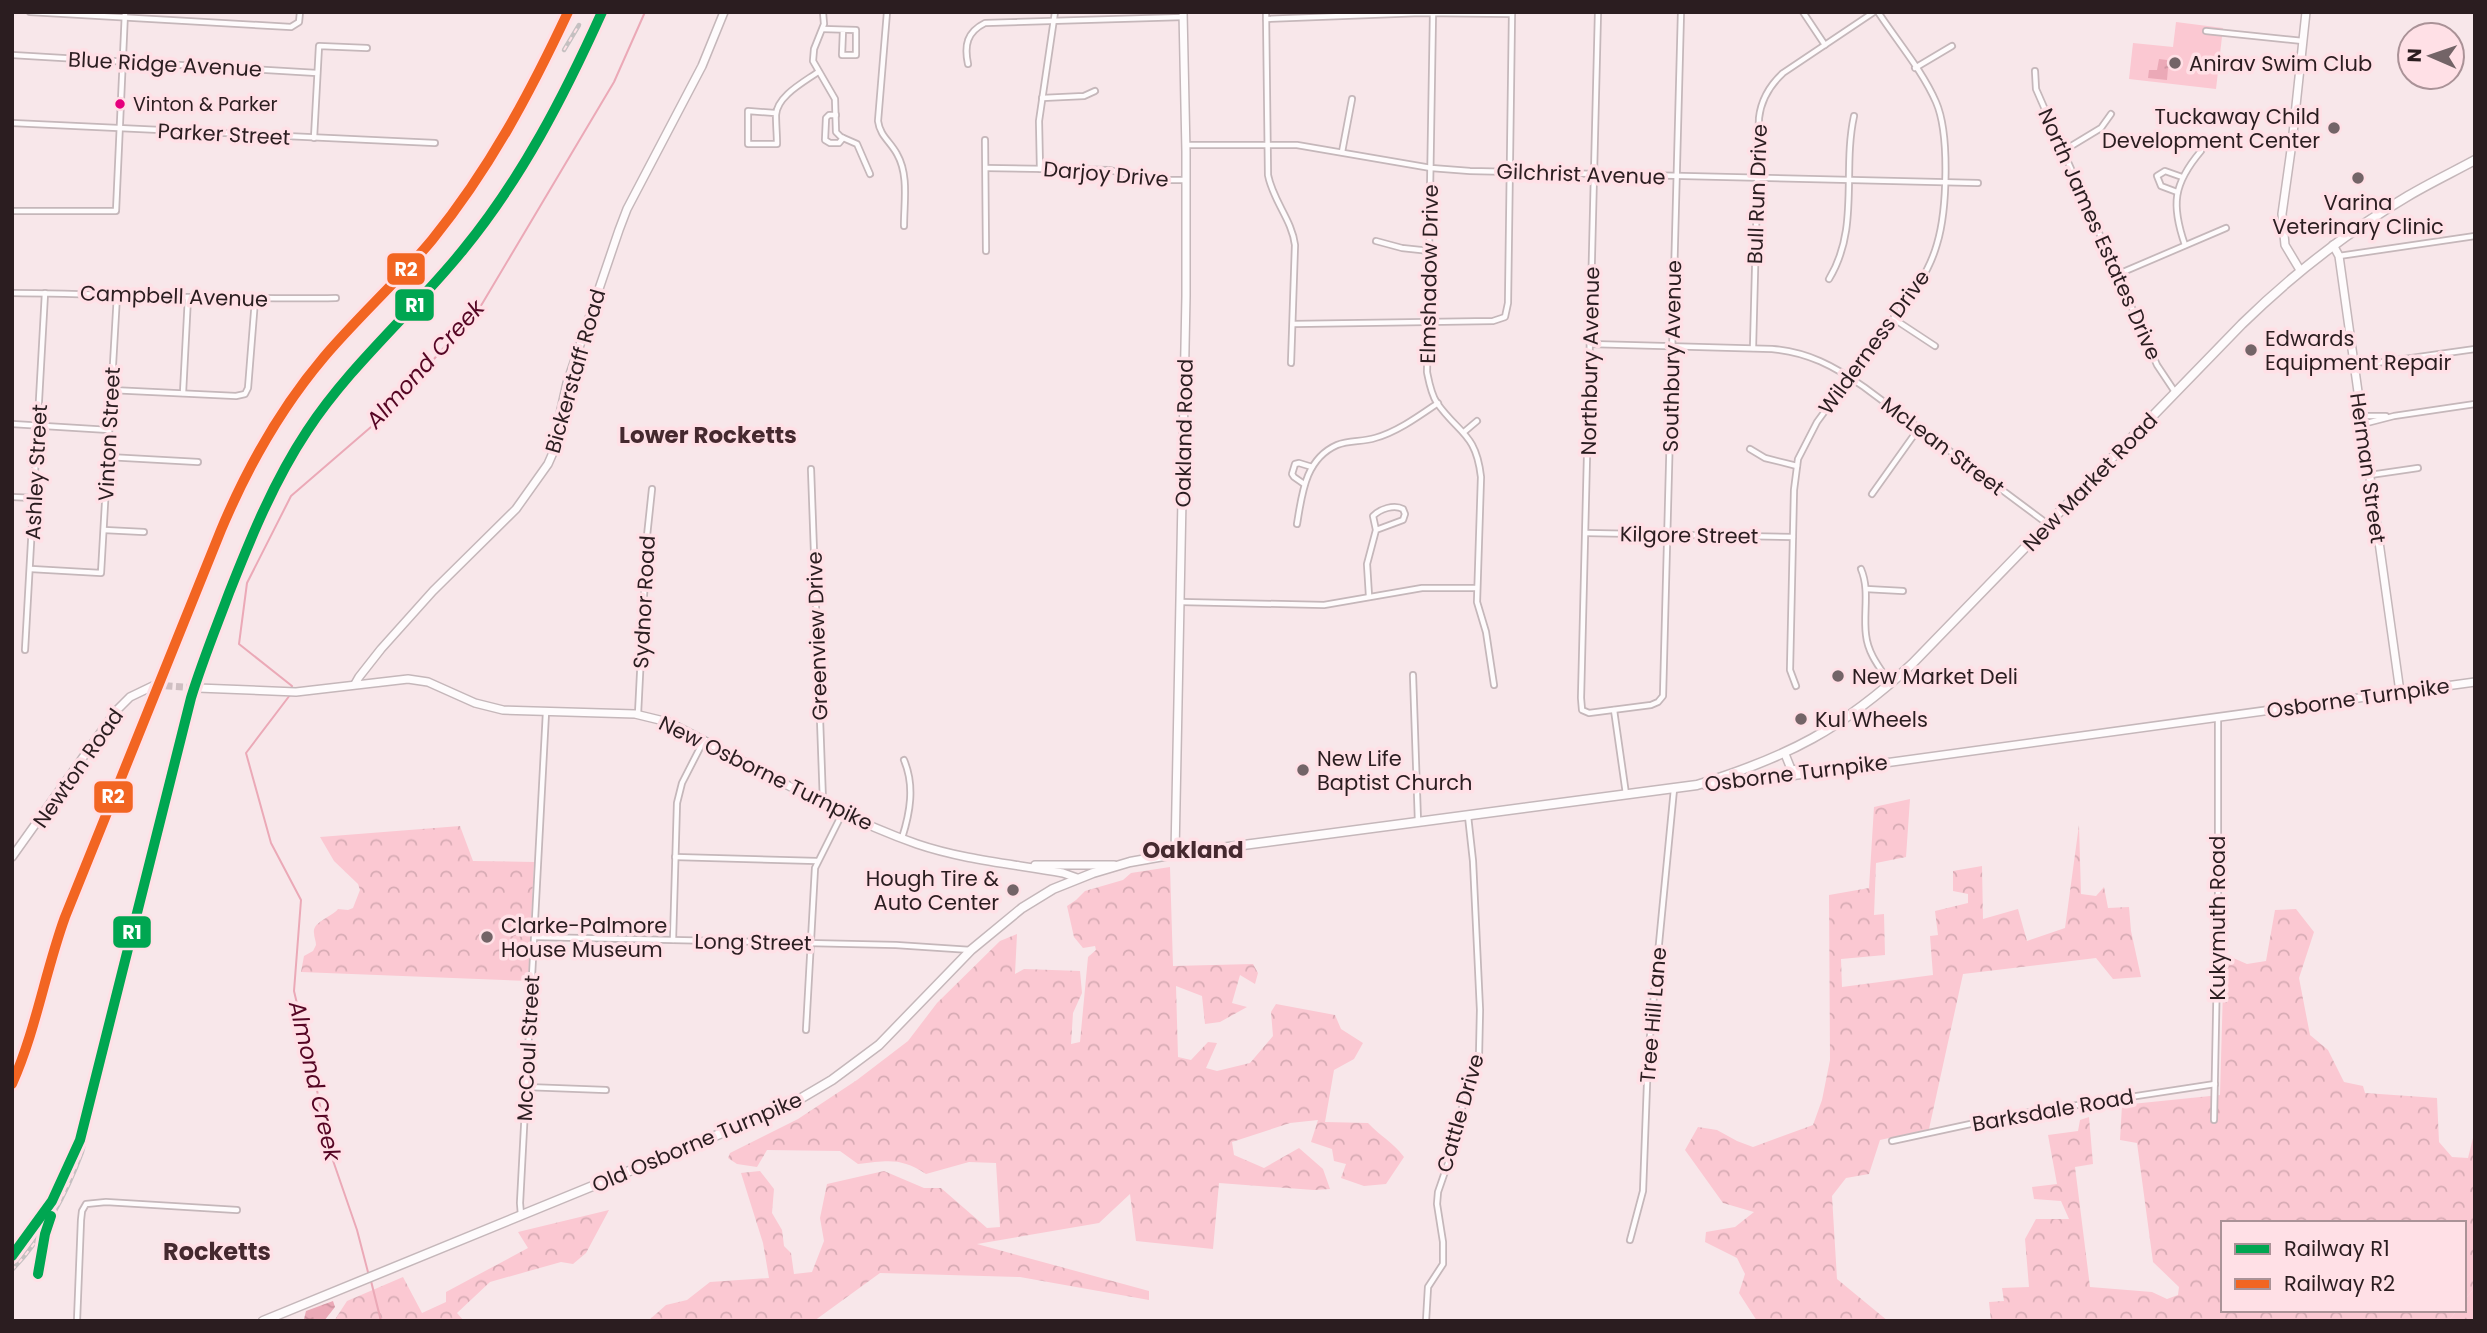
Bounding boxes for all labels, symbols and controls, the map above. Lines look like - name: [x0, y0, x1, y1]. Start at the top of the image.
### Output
- north arrow: [2396, 21, 2466, 91]
- street label: Blue Ridge Avenue: [67, 44, 263, 84]
- text: N: [2401, 48, 2428, 63]
- place label: Anirav Swim Club: [2189, 49, 2372, 78]
- marker: Anirav Swim Club: [2167, 55, 2183, 71]
- place label: Vinton & Parker: [133, 91, 278, 118]
- marker: Vinton & Parker: [113, 97, 127, 111]
- place label: Tuckaway Child Development Center: [2102, 102, 2320, 155]
- street label: North James Estates Drive: [2031, 104, 2169, 364]
- street label: Parker Street: [157, 116, 291, 152]
- marker: Tuckaway Child Development Center: [2326, 120, 2342, 136]
- street label: Bull Run Drive: [1740, 123, 1774, 265]
- street label: Darjoy Drive: [1042, 154, 1170, 194]
- street label: Gilchrist Avenue: [1496, 157, 1666, 191]
- marker: Varina Veterinary Clinic: [2350, 170, 2366, 186]
- street label: Elmshadow Drive: [1413, 184, 1445, 364]
- place label: Varina Veterinary Clinic: [2272, 188, 2444, 241]
- line badge: R2: [386, 252, 426, 286]
- text: R2: [394, 256, 418, 283]
- street label: Southbury Avenue: [1656, 260, 1688, 452]
- street label: Wilderness Drive: [1812, 264, 1936, 420]
- street label: Northbury Avenue: [1574, 266, 1606, 456]
- street label: Campbell Avenue: [79, 278, 269, 314]
- street label: Bickerstaff Road: [538, 286, 612, 456]
- line badge: R1: [394, 288, 435, 322]
- water label: Almond Creek: [358, 292, 492, 436]
- text: R1: [405, 292, 425, 319]
- place label: Edwards Equipment Repair: [2265, 324, 2451, 377]
- marker: Edwards Equipment Repair: [2243, 342, 2259, 358]
- street label: Oakland Road: [1168, 358, 1200, 508]
- street label: Vinton Street: [91, 366, 127, 502]
- street label: McLean Street: [1875, 390, 2011, 502]
- street label: Herman Street: [2343, 391, 2393, 545]
- street label: Ashley Street: [18, 403, 54, 541]
- street label: New Market Road: [2016, 406, 2164, 558]
- district label: Lower Rocketts: [619, 419, 797, 451]
- street label: Kilgore Street: [1620, 519, 1758, 551]
- street label: Sydnor Road: [626, 535, 662, 669]
- street label: Greenview Drive: [800, 551, 834, 721]
- place label: New Market Deli: [1852, 662, 2018, 691]
- marker: New Market Deli: [1830, 668, 1846, 684]
- street label: Osborne Turnpike: [2265, 671, 2451, 725]
- street label: Newton Road: [26, 702, 130, 834]
- place label: Kul Wheels: [1815, 705, 1928, 734]
- street label: New Osborne Turnpike: [654, 708, 878, 838]
- marker: Kul Wheels: [1793, 711, 1809, 727]
- place label: New Life Baptist Church: [1317, 744, 1472, 797]
- street label: Osborne Turnpike: [1703, 747, 1889, 799]
- marker: New Life Baptist Church: [1295, 762, 1311, 778]
- line badge: R2: [93, 780, 134, 814]
- text: R2: [101, 783, 125, 810]
- district label: Oakland: [1142, 834, 1244, 866]
- street label: Kukymuth Road: [2203, 835, 2232, 1001]
- place label: Hough Tire & Auto Center: [866, 864, 999, 917]
- marker: Hough Tire & Auto Center: [1005, 882, 1021, 898]
- place label: Clarke-Palmore House Museum: [501, 911, 667, 964]
- line badge: R1: [112, 915, 152, 949]
- text: R1: [122, 919, 142, 946]
- street label: Long Street: [694, 926, 812, 958]
- marker: Clarke-Palmore House Museum: [479, 929, 495, 945]
- street label: Tree Hill Lane: [1633, 946, 1673, 1084]
- street label: McCoul Street: [510, 974, 546, 1122]
- water label: Almond Creek: [281, 997, 349, 1165]
- street label: Cattle Drive: [1429, 1050, 1491, 1176]
- street label: Barksdale Road: [1970, 1082, 2136, 1138]
- street label: Old Osborne Turnpike: [587, 1085, 807, 1199]
- legend: [2221, 1221, 2466, 1312]
- text: Railway R1: [2284, 1234, 2390, 1263]
- district label: Rocketts: [163, 1235, 271, 1268]
- text: Railway R2: [2284, 1269, 2395, 1298]

